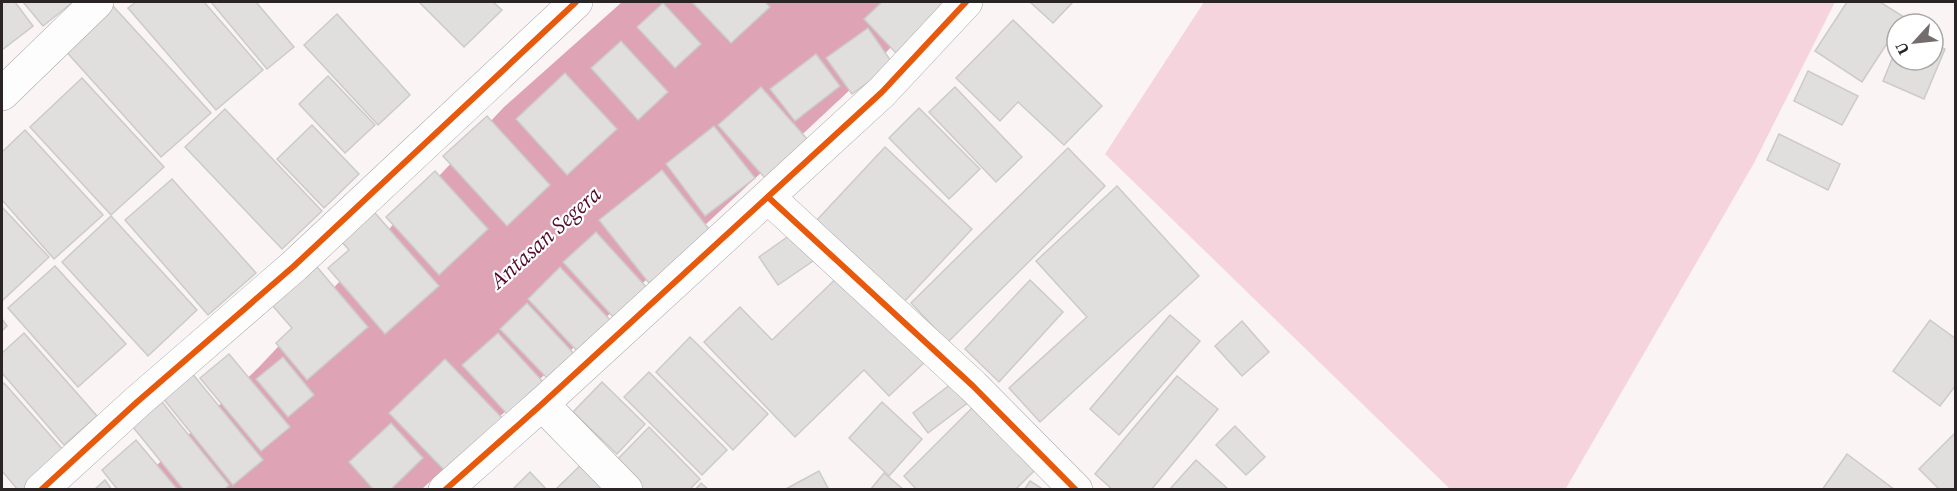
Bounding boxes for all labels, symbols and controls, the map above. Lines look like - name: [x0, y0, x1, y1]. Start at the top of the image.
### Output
- north arrow: [1885, 12, 1945, 72]
- text: U: [1889, 38, 1914, 59]
- water label: Antasan Segera: [481, 179, 607, 296]

